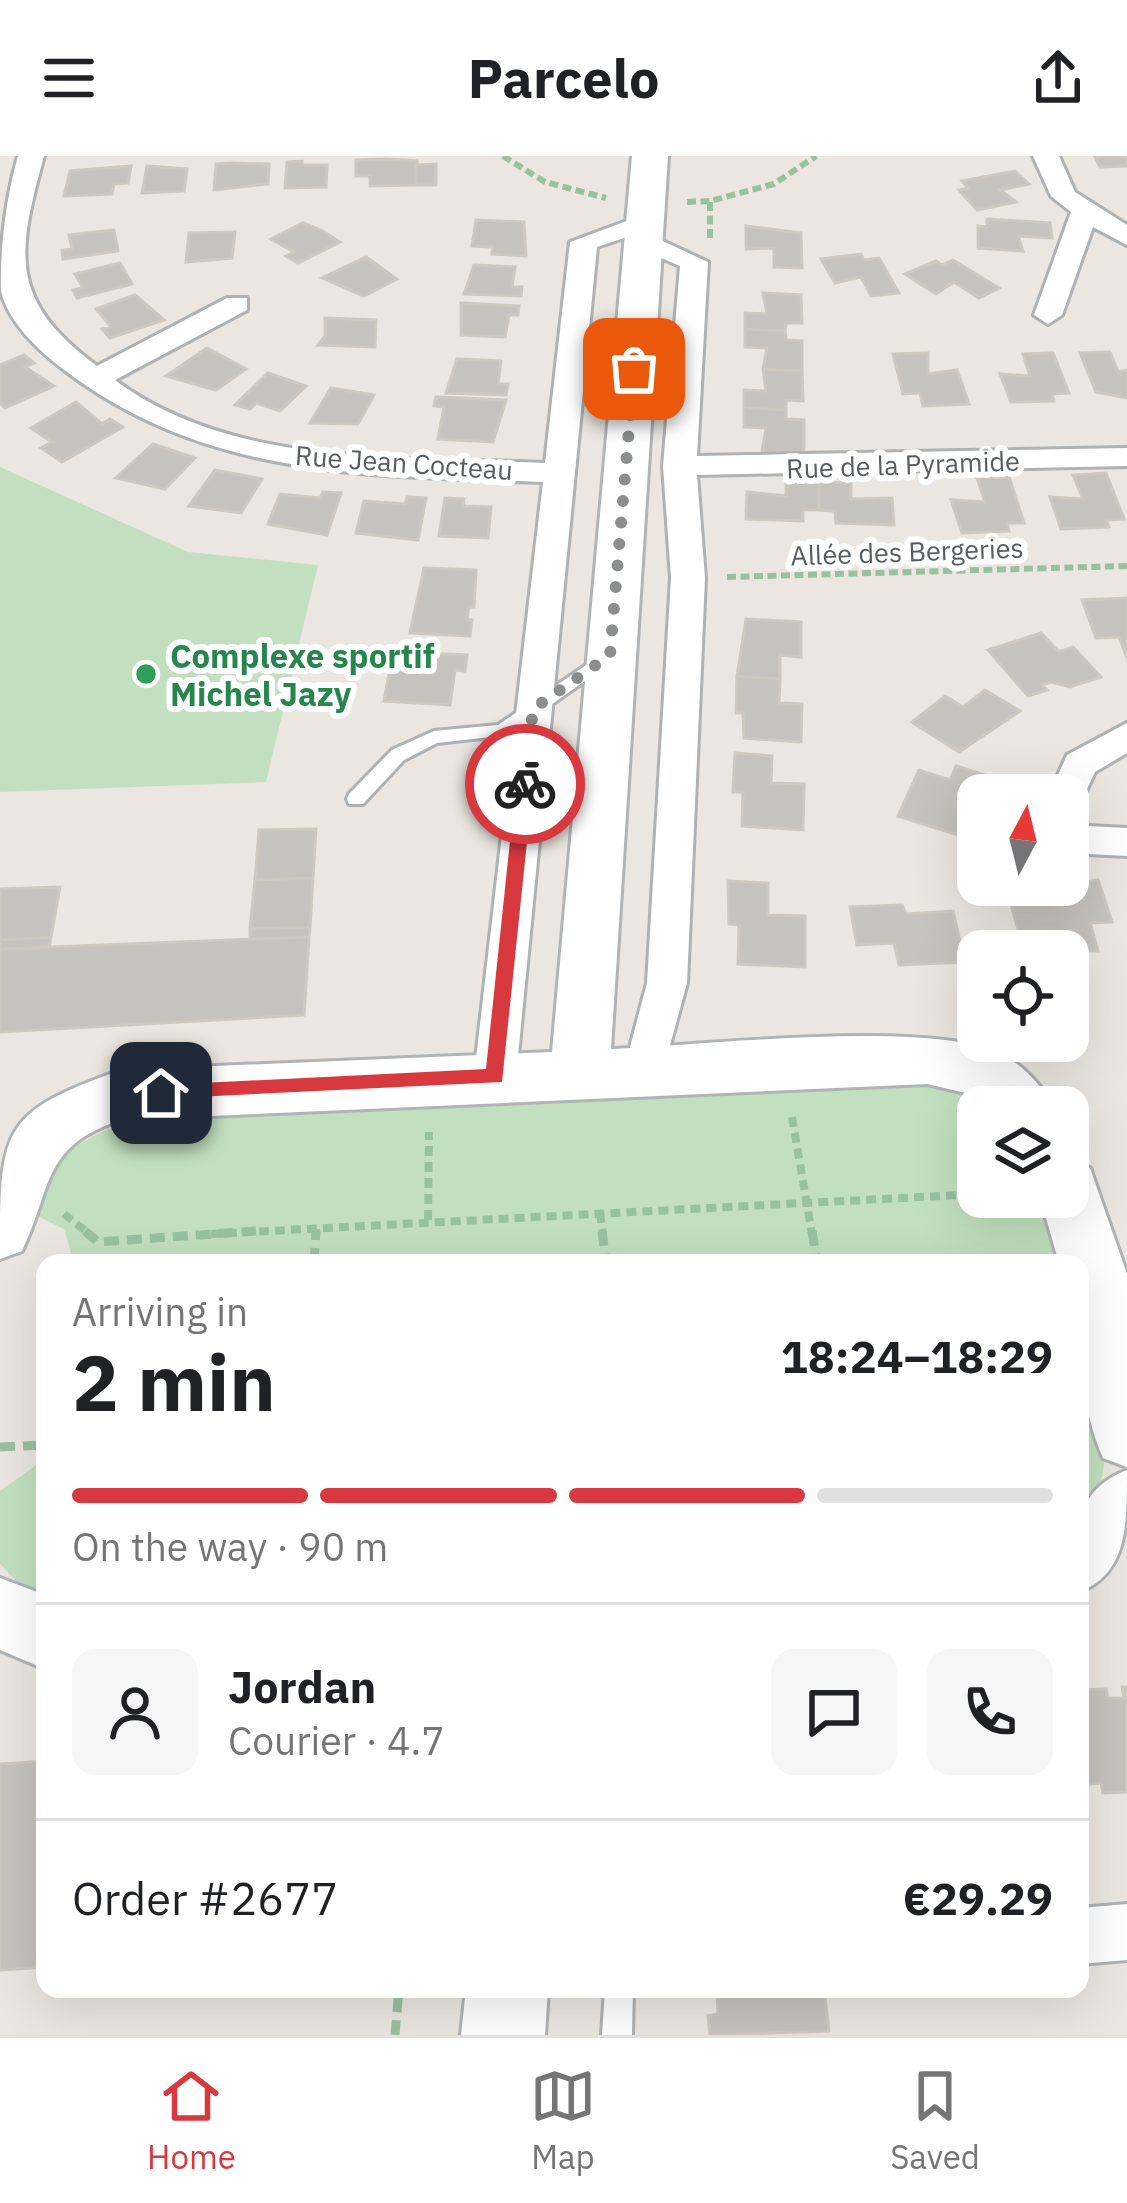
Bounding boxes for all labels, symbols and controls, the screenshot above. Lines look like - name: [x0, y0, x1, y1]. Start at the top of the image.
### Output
- text: Parcelo: [468, 43, 659, 113]
- icon: menu: [36, 45, 102, 111]
- icon: share: [1025, 45, 1091, 111]
- pin: [583, 318, 685, 420]
- icon: bag: [601, 336, 667, 402]
- street label: Rue Jean Cocteau: [294, 437, 514, 487]
- street label: Rue de la Pyramide: [786, 442, 1020, 486]
- street label: Allée des Bergeries: [790, 529, 1024, 573]
- place label: Complexe sportif Michel Jazy: [170, 634, 435, 715]
- marker: Complexe sportif Michel Jazy: [133, 661, 159, 687]
- courier: [465, 724, 585, 844]
- icon: bike: [492, 751, 558, 817]
- north arrow: [957, 774, 1089, 906]
- map controls: [957, 774, 1089, 1218]
- button: locate: [957, 930, 1089, 1062]
- pin: [110, 1042, 212, 1144]
- icon: home: [128, 1060, 194, 1126]
- button: layers: [957, 1086, 1089, 1218]
- text: Arriving in: [72, 1286, 248, 1337]
- text: 18:24–18:29: [781, 1327, 1053, 1385]
- text: 2 min: [72, 1331, 276, 1432]
- text: On the way · 90 m: [72, 1521, 388, 1572]
- button: person: [72, 1649, 198, 1775]
- button: chat: [771, 1649, 897, 1775]
- button: phone: [927, 1649, 1053, 1775]
- text: Jordan: [228, 1657, 376, 1715]
- text: Courier · 4.7: [228, 1715, 445, 1766]
- text: Order #2677: [72, 1869, 338, 1927]
- text: €29.29: [903, 1869, 1053, 1927]
- tab: Home: [147, 2063, 236, 2178]
- tab: Map: [530, 2063, 596, 2178]
- tab: Saved: [890, 2063, 980, 2178]

